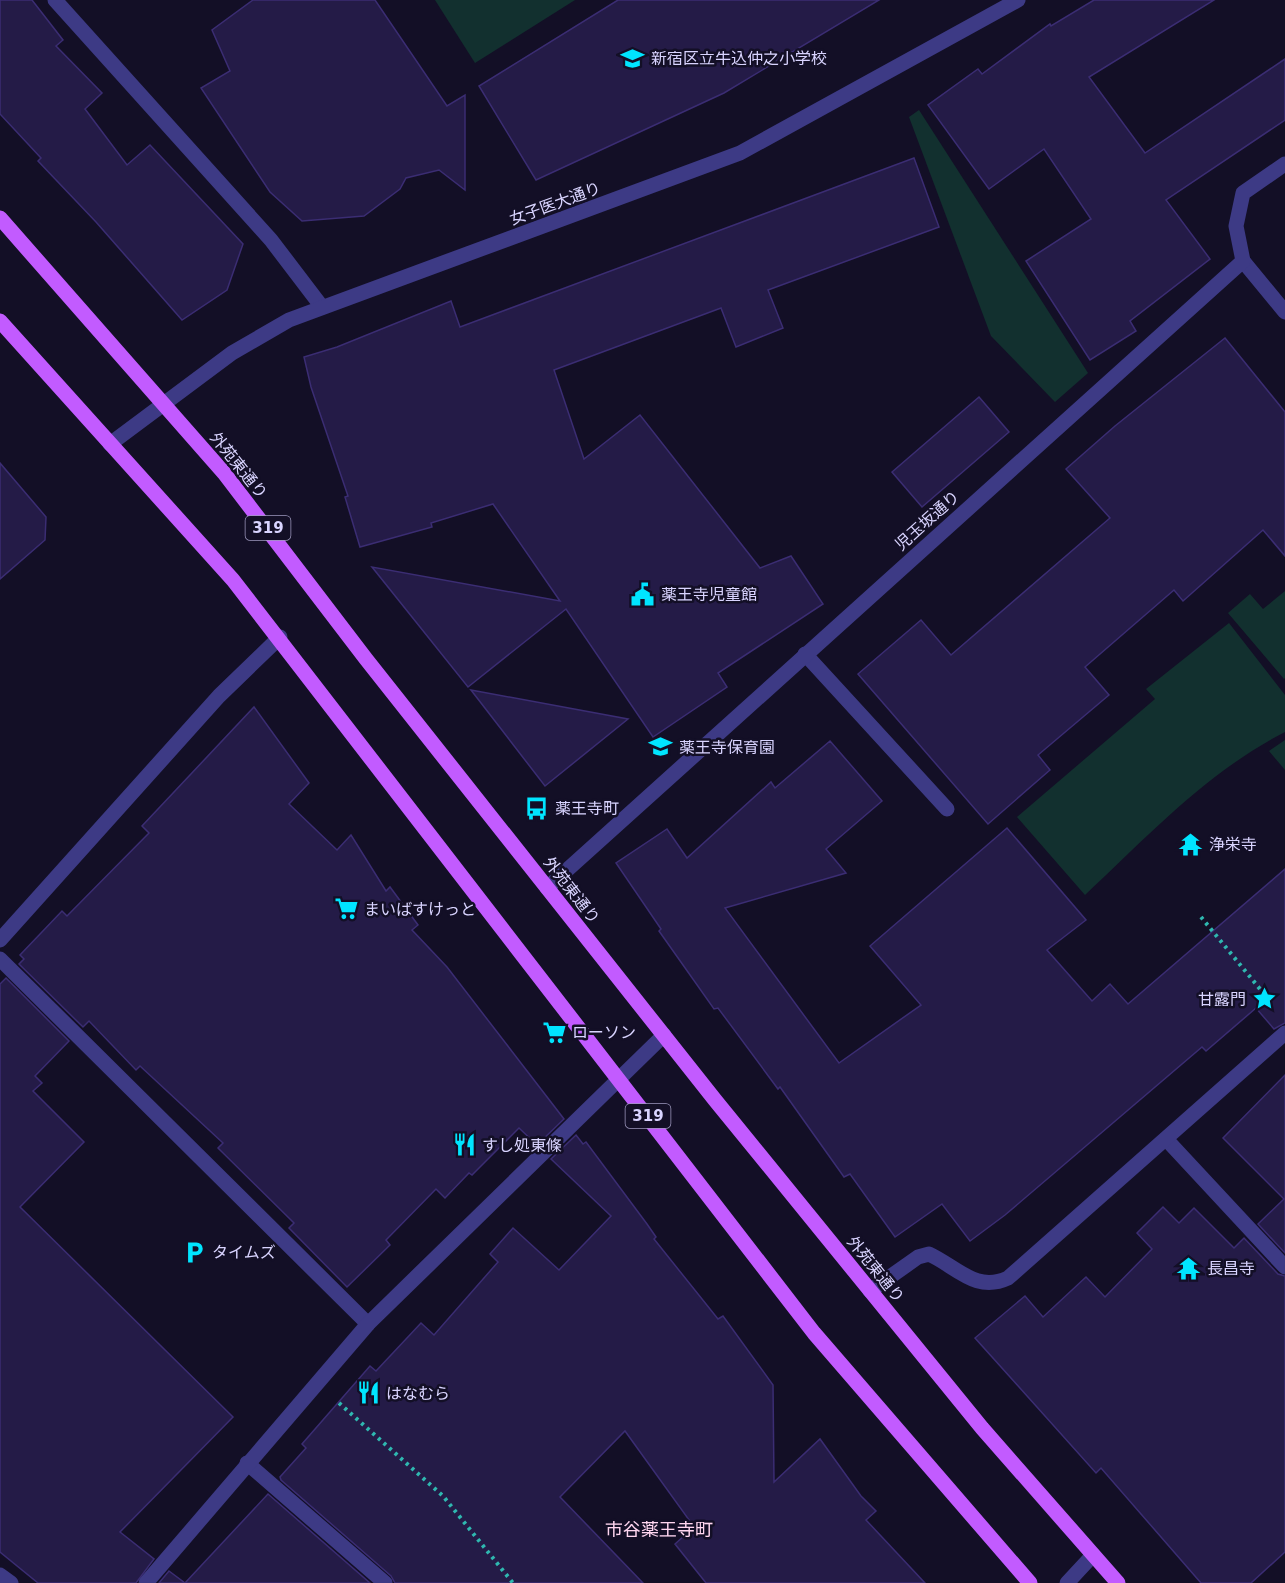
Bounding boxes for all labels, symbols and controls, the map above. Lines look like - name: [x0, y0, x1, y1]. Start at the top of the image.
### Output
- school or university icon: 新宿区立牛込仲之小学校: [620, 45, 646, 71]
- place label: 新宿区立牛込仲之小学校: [651, 49, 827, 68]
- street label: 女子医大通り: [507, 178, 604, 229]
- street label: 外苑東通り: [206, 428, 271, 502]
- street label: 児玉坂通り: [891, 487, 963, 554]
- road number: 319: [246, 516, 290, 540]
- public building icon: 薬王寺児童館: [630, 581, 656, 607]
- place label: 薬王寺児童館: [661, 585, 757, 604]
- school or university icon: 薬王寺保育園: [648, 734, 674, 760]
- place label: 薬王寺保育園: [679, 738, 775, 757]
- bus stop icon: 薬王寺町: [524, 795, 550, 821]
- place label: 薬王寺町: [555, 799, 619, 818]
- temple icon: 浄栄寺: [1178, 831, 1204, 857]
- place label: 浄栄寺: [1209, 835, 1257, 854]
- street label: 外苑東通り: [539, 853, 604, 928]
- supermarket icon: まいばすけっと: [333, 896, 359, 922]
- place label: まいばすけっと: [364, 900, 476, 919]
- place icon: 甘露門: [1251, 986, 1277, 1012]
- place label: 甘露門: [1198, 990, 1246, 1009]
- supermarket icon: ローソン: [541, 1019, 567, 1045]
- place label: ローソン: [572, 1023, 636, 1042]
- road number: 319: [626, 1104, 670, 1128]
- restaurant icon: すし処東條: [451, 1132, 477, 1158]
- place label: すし処東條: [482, 1136, 562, 1155]
- street label: 外苑東通り: [843, 1232, 908, 1306]
- parking icon: タイムズ: [181, 1239, 207, 1265]
- place label: タイムズ: [212, 1243, 276, 1262]
- temple icon: 長昌寺: [1176, 1255, 1202, 1281]
- place label: 長昌寺: [1207, 1259, 1255, 1278]
- restaurant icon: はなむら: [355, 1380, 381, 1406]
- place label: はなむら: [386, 1384, 450, 1403]
- district label: 市谷薬王寺町: [605, 1519, 713, 1540]

